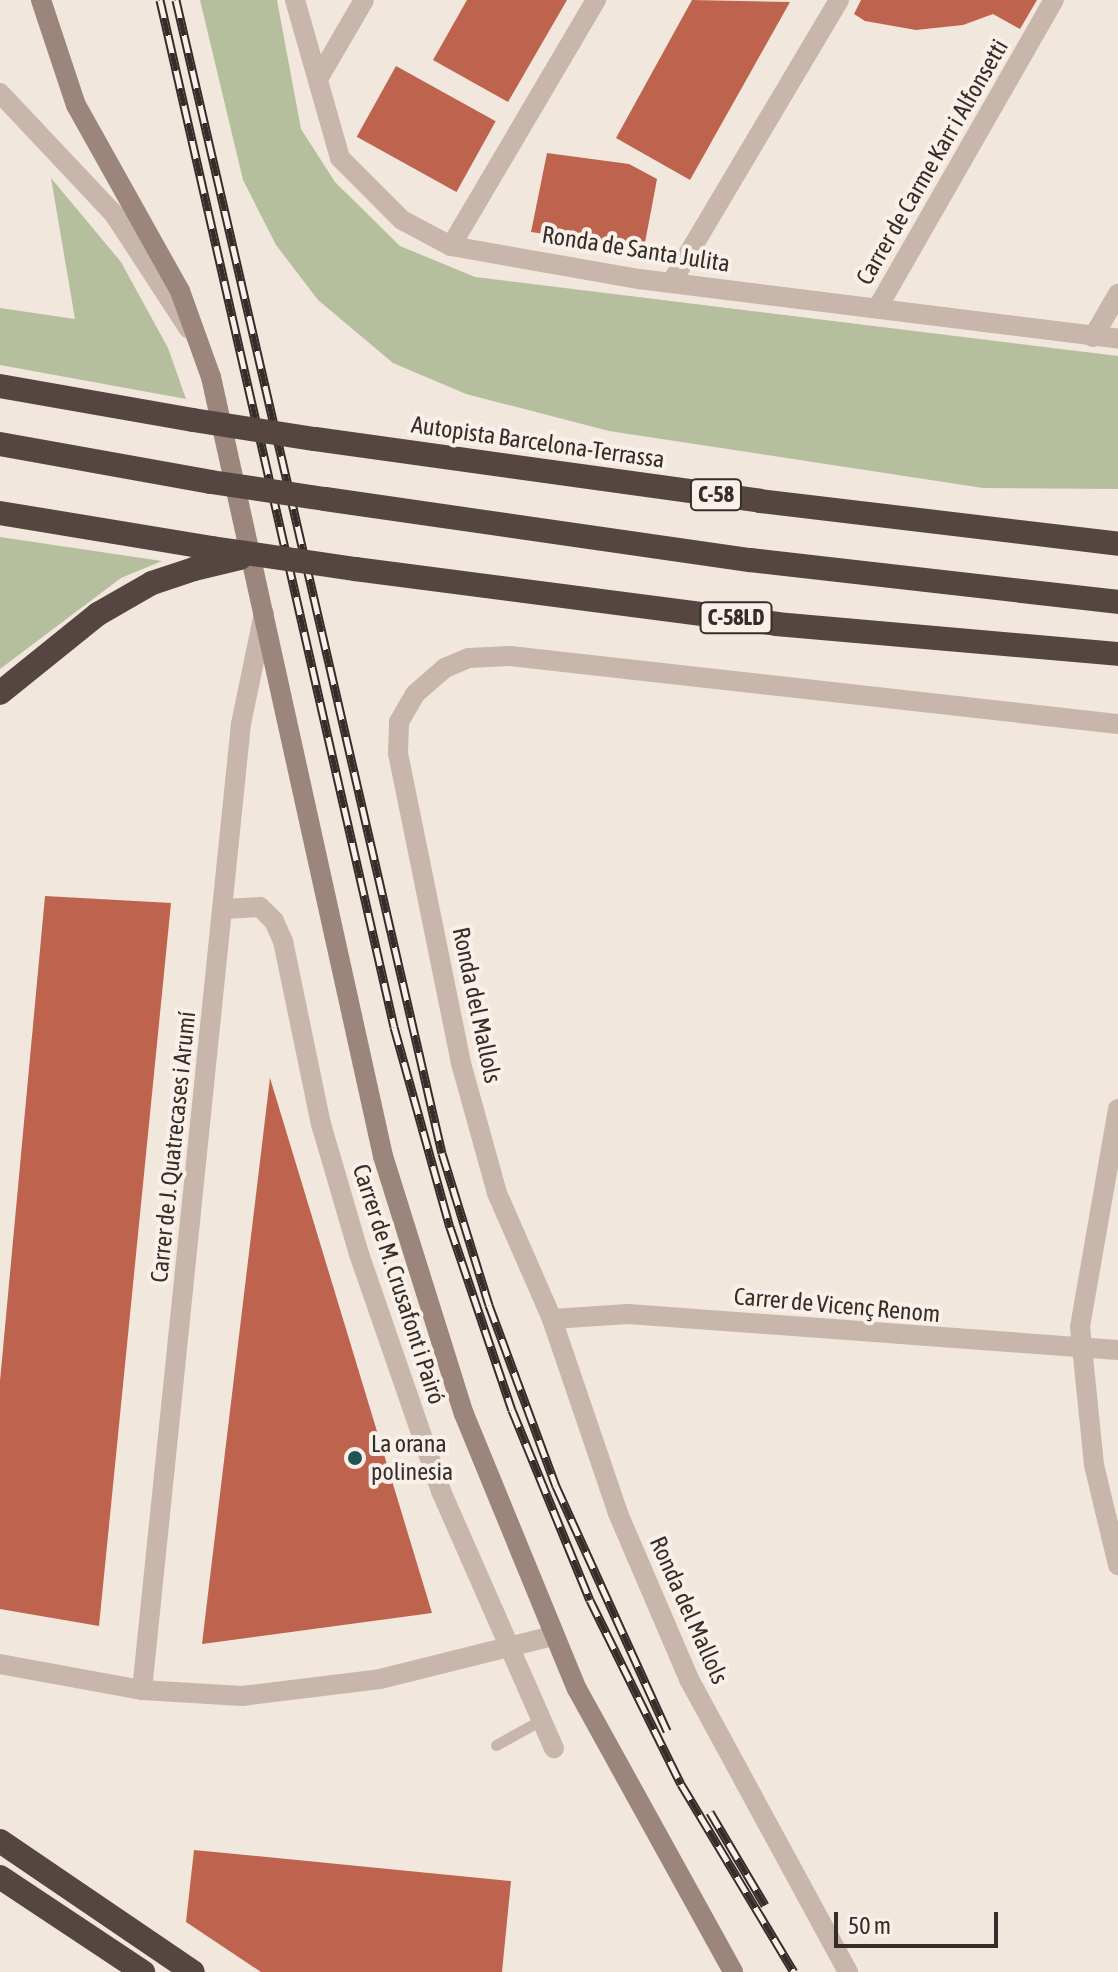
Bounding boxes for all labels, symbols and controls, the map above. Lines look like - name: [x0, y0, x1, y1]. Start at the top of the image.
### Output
- street label: Carrer de Carme Karr i Alfonsetti: [850, 34, 1014, 290]
- street label: Ronda de Santa Julita: [540, 220, 732, 278]
- street label: Autopista Barcelona-Terrassa: [410, 410, 666, 474]
- road number: C-58: [688, 477, 744, 513]
- road number: C-58LD: [698, 600, 774, 636]
- street label: Ronda del Mallols: [446, 924, 508, 1086]
- street label: Carrer de J. Quatrecases i Arumí: [144, 1010, 202, 1284]
- street label: Carrer de M. Crusafont i Pairó: [347, 1160, 451, 1408]
- street label: Carrer de Vicenç Renom: [733, 1282, 941, 1328]
- place label: La orana polinesia: [371, 1430, 453, 1486]
- marker: La orana polinesia: [346, 1449, 364, 1467]
- street label: Ronda del Mallols: [644, 1532, 734, 1688]
- scale bar: [838, 1896, 1002, 1946]
- text: 50 m: [848, 1912, 891, 1939]

